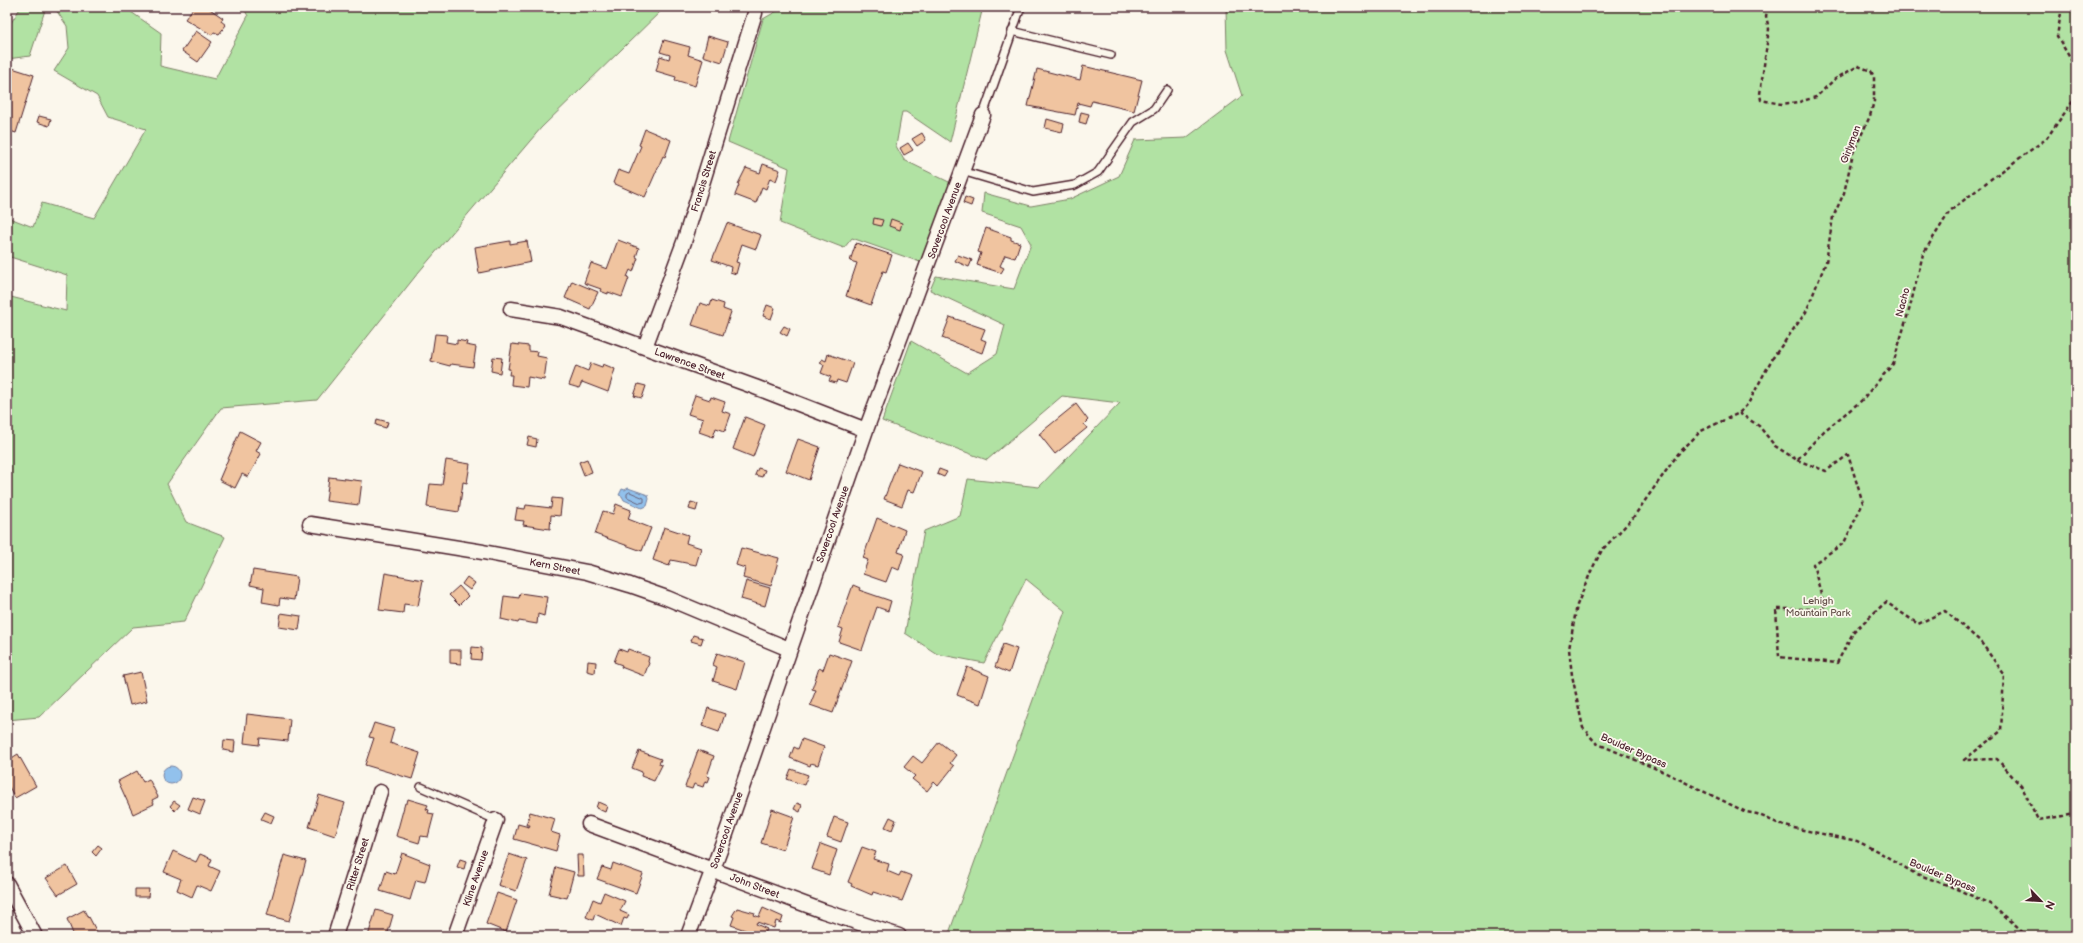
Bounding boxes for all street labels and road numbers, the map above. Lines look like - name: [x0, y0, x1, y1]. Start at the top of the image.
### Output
- street label: Girlyman: [1838, 123, 1864, 165]
- street label: Francis Street: [689, 149, 719, 213]
- street label: Savercool Avenue: [925, 180, 964, 260]
- street label: Nacho: [1893, 286, 1913, 318]
- street label: Lawrence Street: [653, 346, 726, 382]
- street label: Savercool Avenue: [814, 484, 852, 565]
- street label: Kern Street: [528, 556, 581, 578]
- street label: Boulder Bypass: [1599, 731, 1668, 771]
- street label: Savercool Avenue: [708, 790, 746, 871]
- street label: Ritter Street: [344, 836, 372, 892]
- street label: Kline Avenue: [461, 848, 491, 908]
- street label: Boulder Bypass: [1908, 857, 1978, 895]
- street label: John Street: [728, 871, 781, 901]

